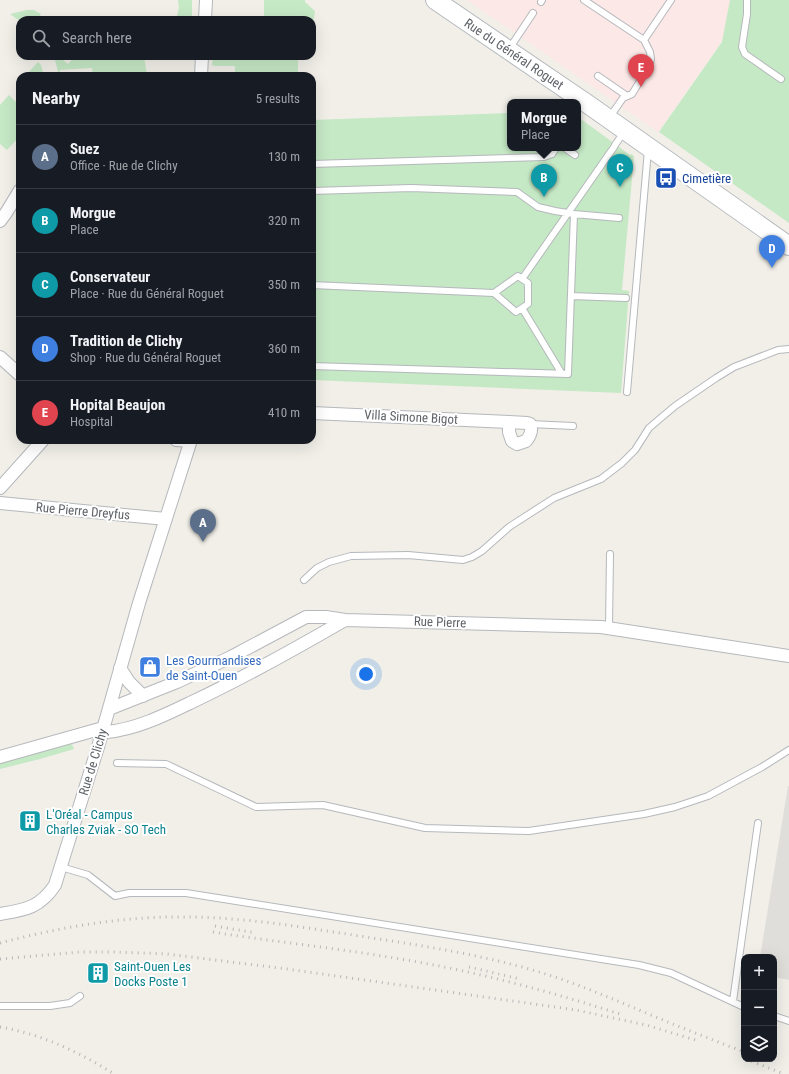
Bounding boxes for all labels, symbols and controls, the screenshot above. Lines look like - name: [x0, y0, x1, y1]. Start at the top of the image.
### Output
- street label: Rue du Général Roguet: [462, 15, 566, 93]
- search box: [16, 16, 316, 60]
- icon: search: [30, 27, 52, 49]
- text: Search here: [62, 29, 132, 47]
- pin: E: [628, 54, 654, 87]
- text: Nearby: [32, 88, 80, 108]
- text: 5 results: [256, 91, 300, 106]
- popup: [507, 99, 581, 151]
- text: Morgue: [521, 109, 567, 127]
- text: Place: [521, 127, 550, 142]
- text: Suez: [70, 140, 99, 158]
- text: A: [41, 149, 49, 164]
- text: 130 m: [268, 149, 300, 164]
- pin: C: [607, 154, 633, 187]
- text: Office · Rue de Clichy: [70, 158, 178, 173]
- pin: B: [531, 164, 557, 197]
- bus stop icon: Cimetière: [653, 165, 679, 191]
- place label: Cimetière: [682, 171, 731, 186]
- text: Morgue: [70, 204, 116, 222]
- text: B: [41, 213, 49, 228]
- text: 320 m: [268, 213, 300, 228]
- text: Place: [70, 222, 99, 237]
- pin: D: [759, 235, 785, 268]
- text: Conservateur: [70, 268, 150, 286]
- text: C: [41, 277, 49, 292]
- text: 350 m: [268, 277, 300, 292]
- text: Place · Rue du Général Roguet: [70, 286, 224, 301]
- text: Tradition de Clichy: [70, 332, 183, 350]
- text: D: [41, 341, 49, 356]
- text: 360 m: [268, 341, 300, 356]
- text: Shop · Rue du Général Roguet: [70, 350, 221, 365]
- text: Hopital Beaujon: [70, 396, 165, 414]
- text: E: [42, 405, 48, 420]
- text: 410 m: [268, 405, 300, 420]
- street label: Villa Simone Bigot: [364, 407, 458, 427]
- text: Hospital: [70, 414, 113, 429]
- street label: Rue Pierre Dreyfus: [35, 499, 131, 523]
- pin: A: [190, 509, 216, 542]
- street label: Rue Pierre: [414, 614, 466, 630]
- place label: Les Gourmandises de Saint-Ouen: [166, 653, 261, 683]
- shop icon: Les Gourmandises de Saint-Ouen: [137, 654, 163, 680]
- your location: [356, 664, 376, 684]
- street label: Rue de Clichy: [76, 726, 110, 797]
- place label: L'Oréal - Campus Charles Zviak - SO Tech: [46, 807, 166, 837]
- building icon: L'Oréal - Campus Charles Zviak - SO Tech: [17, 808, 43, 834]
- map controls: [741, 954, 777, 1062]
- button: +: [741, 954, 777, 990]
- place label: Saint-Ouen Les Docks Poste 1: [114, 959, 191, 989]
- building icon: Saint-Ouen Les Docks Poste 1: [85, 960, 111, 986]
- button: −: [741, 990, 777, 1026]
- button: layers: [741, 1026, 777, 1062]

